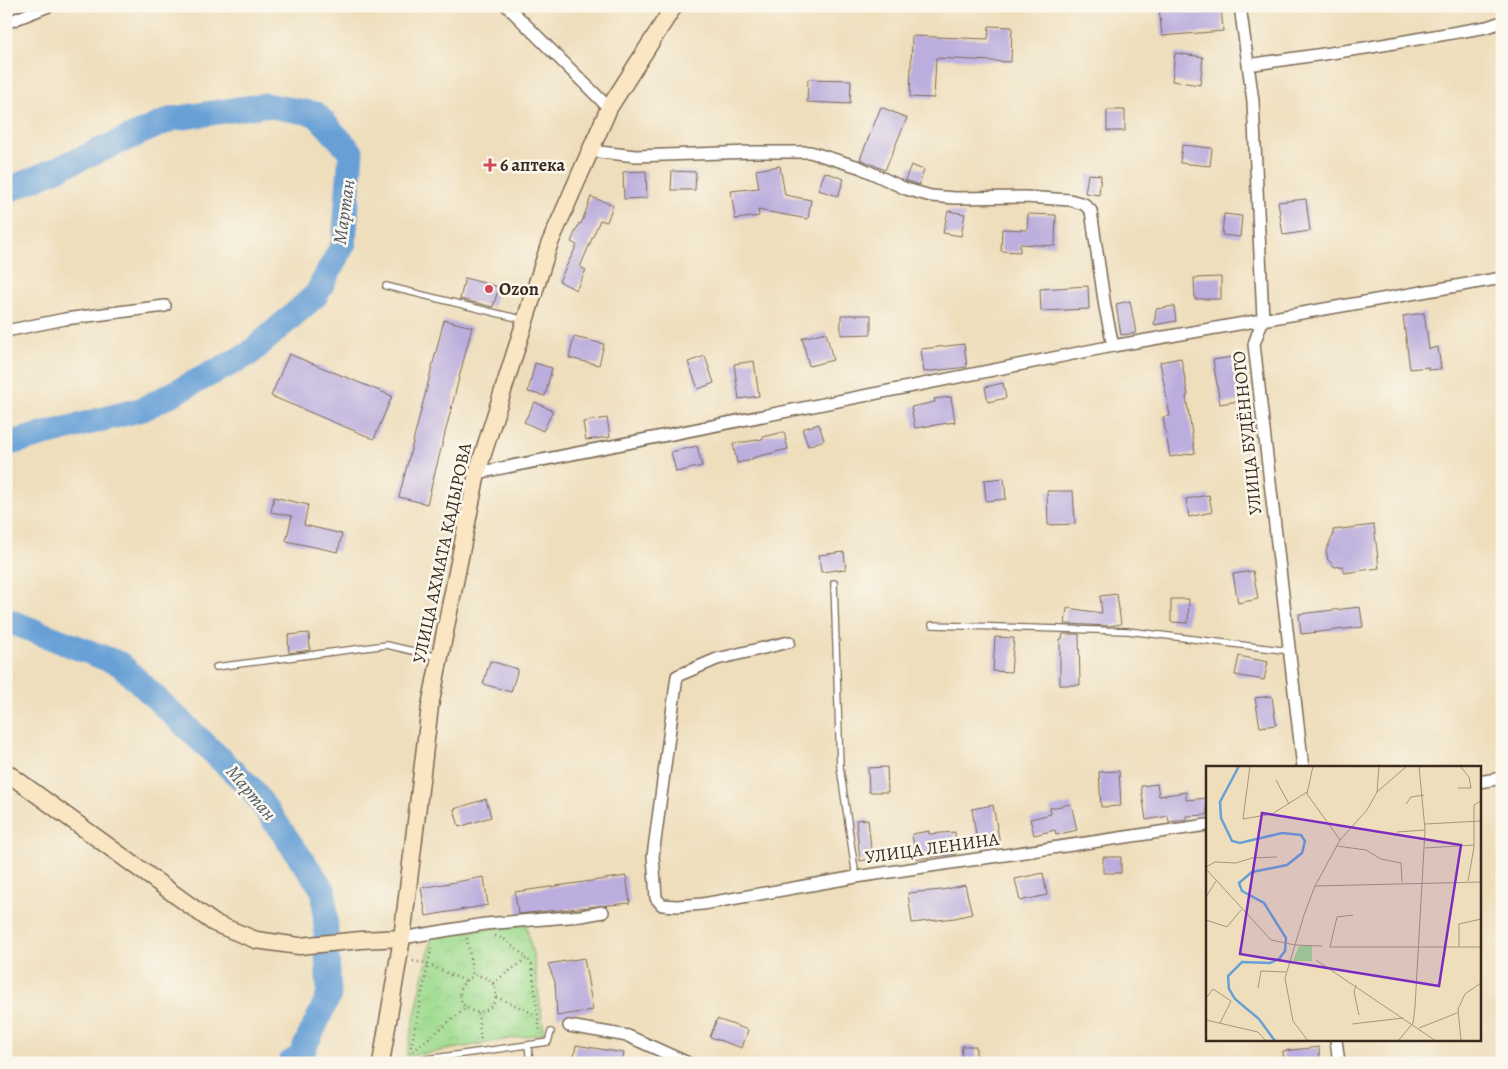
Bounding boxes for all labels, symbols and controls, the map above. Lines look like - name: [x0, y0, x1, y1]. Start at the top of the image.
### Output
- place label: 6 аптека: [500, 153, 565, 177]
- marker: 6 аптека: [484, 159, 496, 171]
- water label: Мартан: [327, 177, 361, 246]
- place label: Ozon: [499, 277, 539, 301]
- marker: Ozon: [483, 283, 495, 295]
- street label: УЛИЦА БУДЁННОГО: [1226, 350, 1268, 516]
- street label: УЛИЦА АХМАТА КАДЫРОВА: [407, 440, 477, 666]
- water label: Мартан: [220, 760, 282, 827]
- inset map: [1206, 766, 1480, 1042]
- street label: УЛИЦА ЛЕНИНА: [863, 827, 1001, 869]

